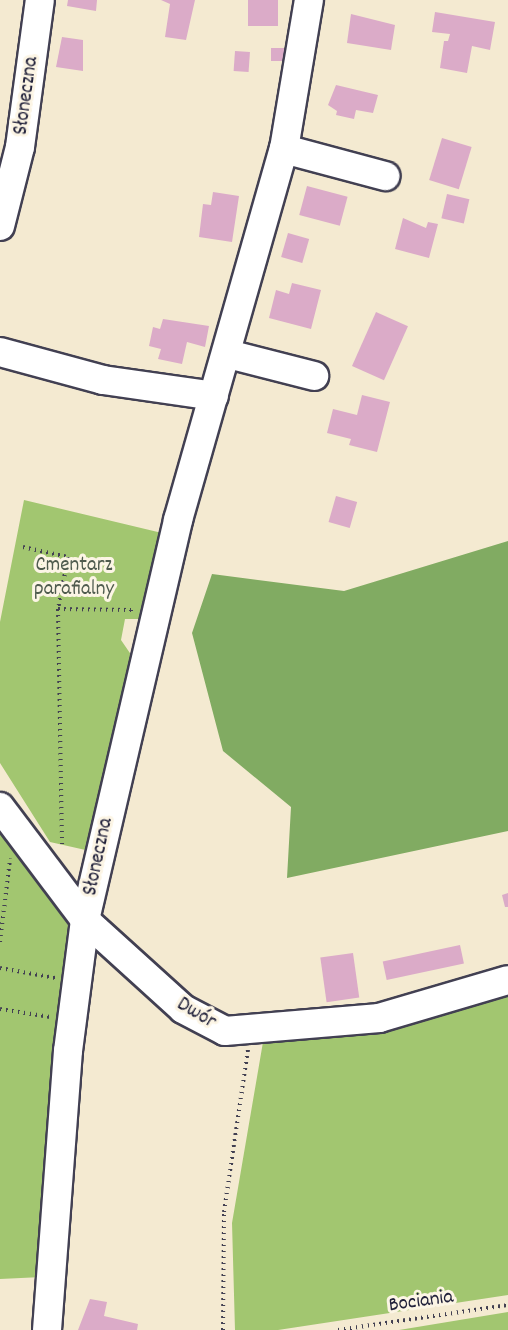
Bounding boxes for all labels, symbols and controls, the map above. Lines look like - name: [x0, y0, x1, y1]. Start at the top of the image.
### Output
- street label: Słoneczna: [9, 55, 45, 137]
- park label: Cmentarz parafialny: [34, 553, 114, 603]
- street label: Słoneczna: [78, 816, 120, 898]
- street label: Dwór: [172, 993, 220, 1035]
- street label: Bociania: [387, 1285, 455, 1319]

